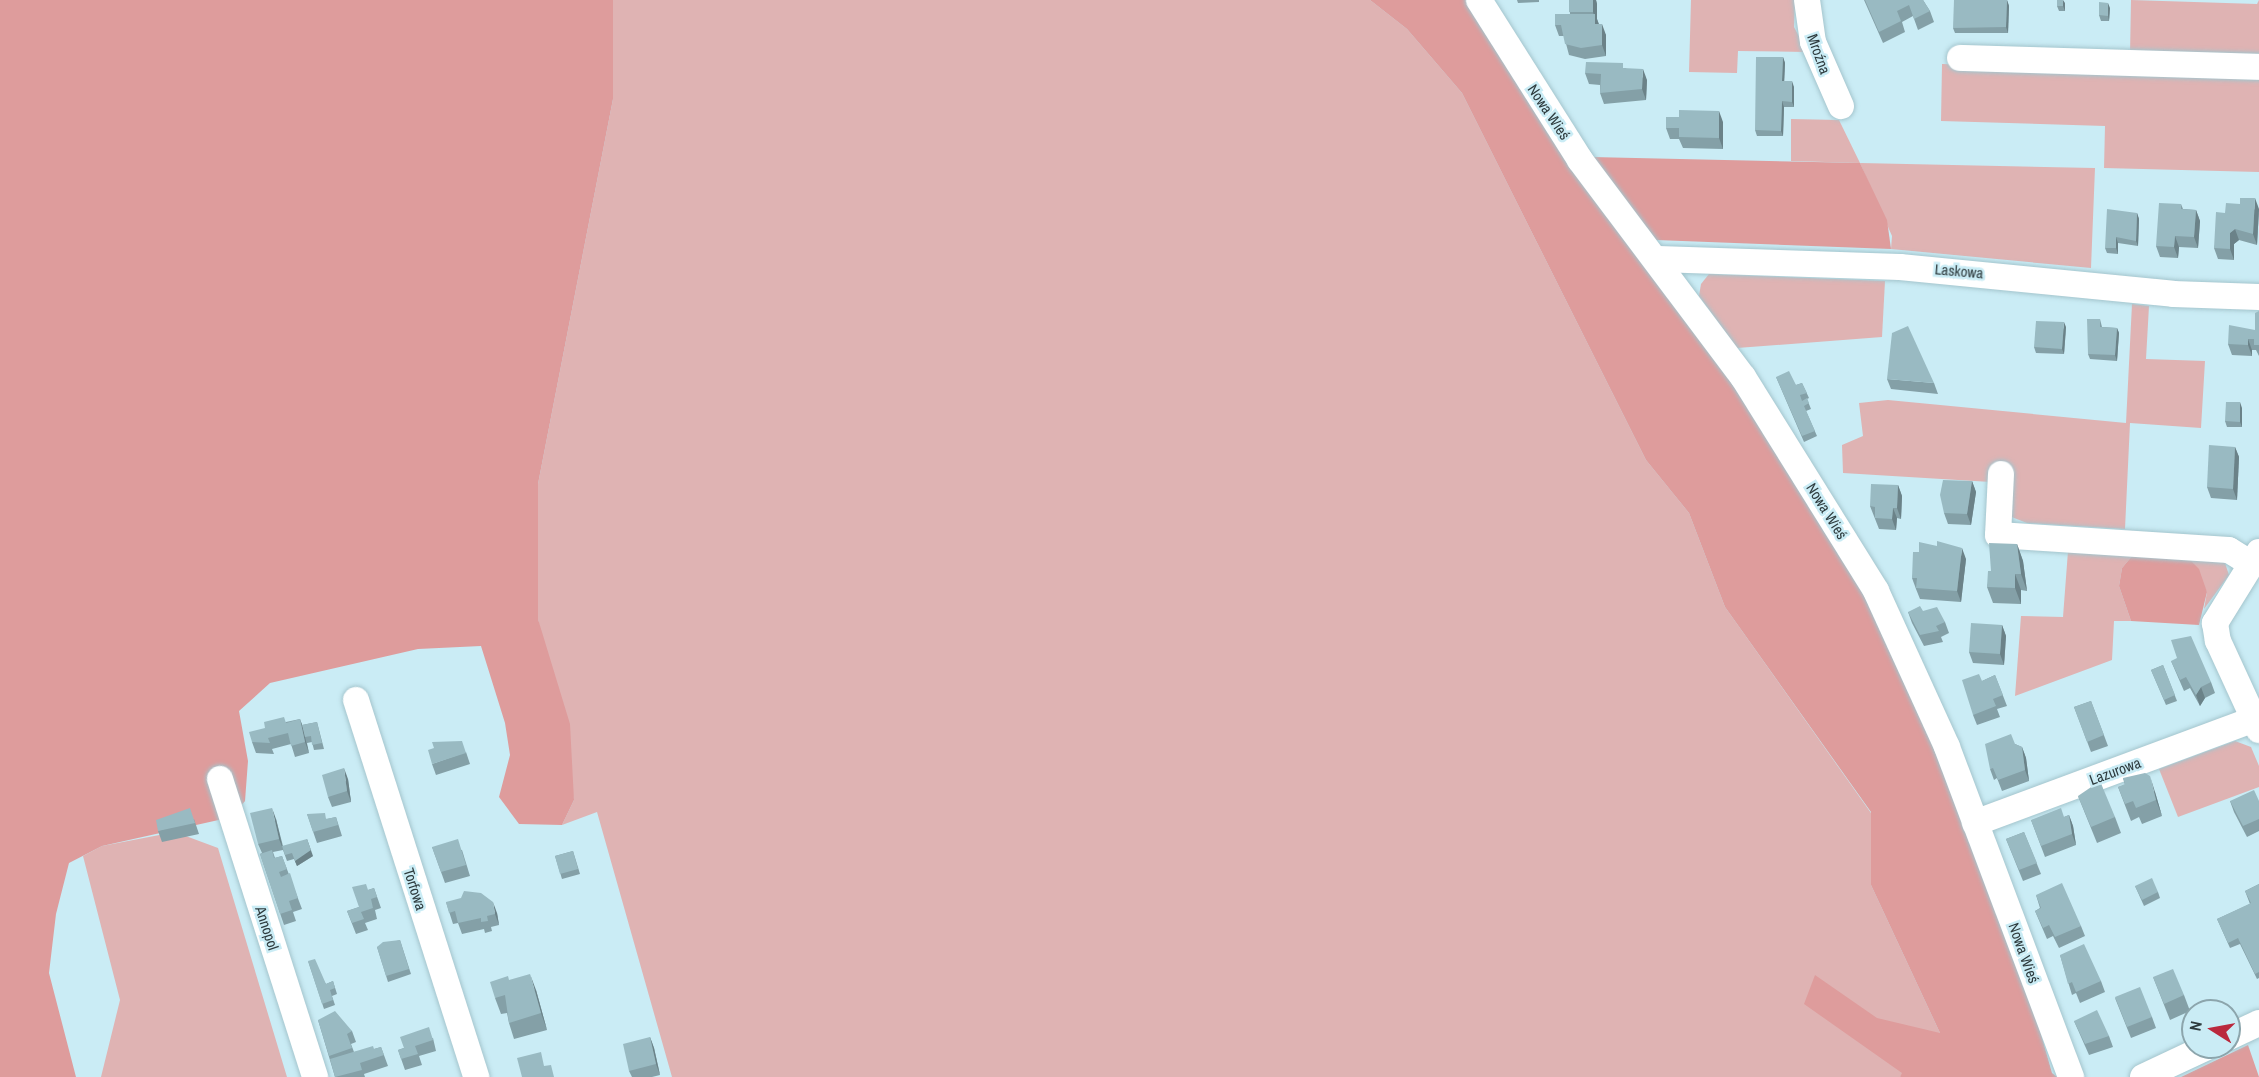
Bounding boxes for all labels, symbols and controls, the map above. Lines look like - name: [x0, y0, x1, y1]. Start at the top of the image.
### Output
- street label: Mroźna: [1804, 32, 1834, 76]
- street label: Nowa Wieś: [1524, 81, 1574, 143]
- street label: Laskowa: [1934, 260, 1984, 282]
- street label: Nowa Wieś: [1803, 480, 1851, 542]
- street label: Lazurowa: [2087, 753, 2143, 789]
- street label: Torfowa: [400, 866, 430, 912]
- street label: Annopol: [251, 904, 283, 952]
- street label: Nowa Wieś: [2005, 920, 2043, 986]
- north arrow: [2181, 999, 2241, 1059]
- text: N: [2184, 1019, 2207, 1033]

